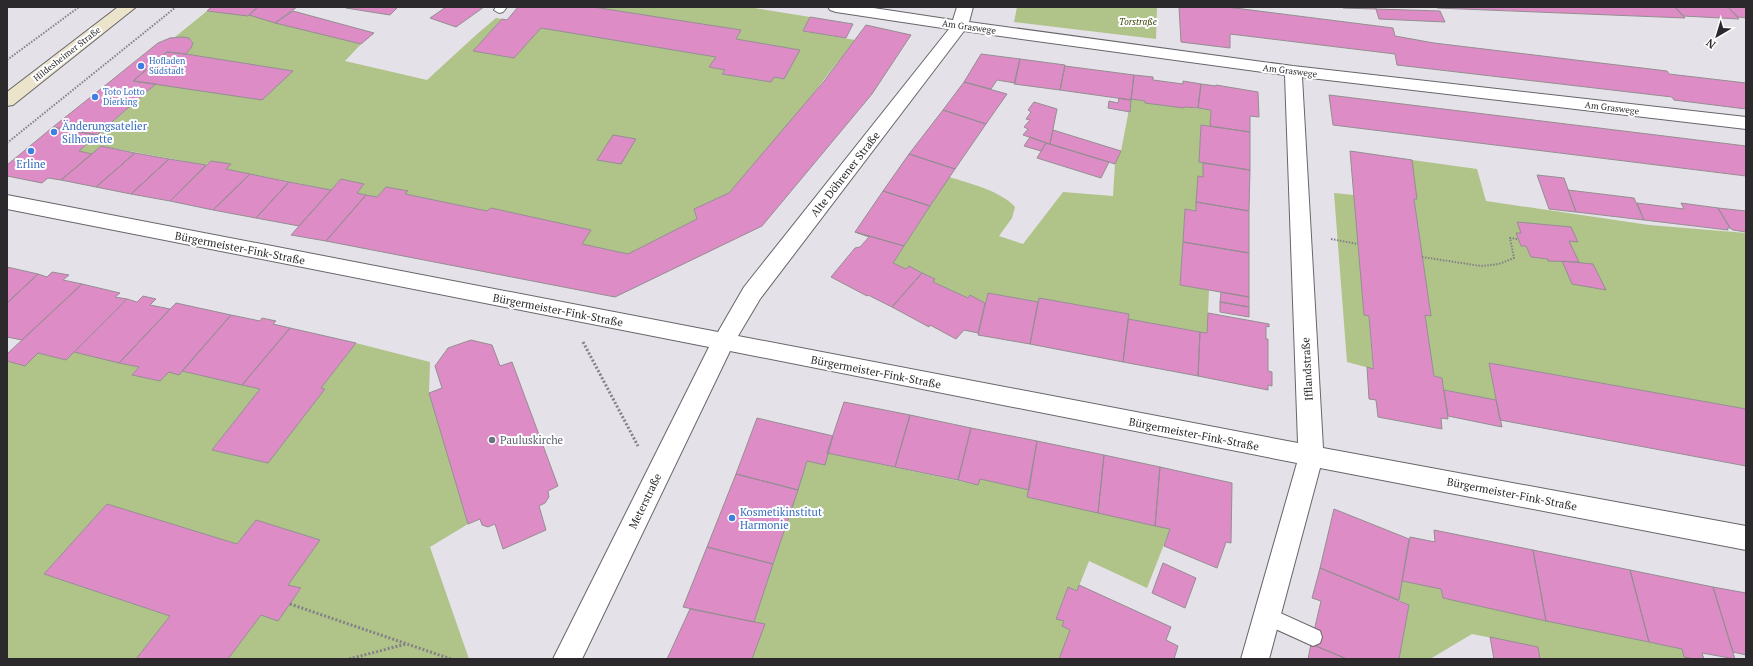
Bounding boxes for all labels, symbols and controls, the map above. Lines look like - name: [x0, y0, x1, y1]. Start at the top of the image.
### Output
- park label: Torstraße: [1119, 16, 1157, 28]
- north arrow: [1697, 16, 1737, 56]
- street label: Am Graswege: [941, 17, 997, 37]
- street label: Hildesheimer Straße: [31, 24, 103, 84]
- text: N: [1703, 35, 1718, 52]
- place label: Hofladen Südstadt: [149, 55, 186, 77]
- marker: Hofladen Südstadt: [136, 61, 146, 71]
- street label: Am Graswege: [1262, 62, 1318, 80]
- place label: Toto Lotto Dierking: [103, 86, 145, 108]
- marker: Toto Lotto Dierking: [90, 92, 100, 102]
- street label: Am Graswege: [1584, 99, 1640, 117]
- place label: Änderungsatelier Silhouette: [62, 119, 148, 146]
- marker: Änderungsatelier Silhouette: [49, 127, 59, 137]
- street label: Alte Döhrener Straße: [807, 128, 883, 219]
- marker: Erline: [26, 146, 36, 156]
- place label: Erline: [16, 157, 46, 171]
- street label: Bürgermeister-Fink-Straße: [174, 229, 307, 268]
- street label: Bürgermeister-Fink-Straße: [492, 291, 625, 330]
- street label: Ifflandstraße: [1298, 336, 1316, 401]
- street label: Bürgermeister-Fink-Straße: [810, 353, 943, 392]
- street label: Bürgermeister-Fink-Straße: [1128, 415, 1261, 454]
- place label: Pauluskirche: [500, 433, 564, 447]
- marker: Pauluskirche: [487, 435, 497, 445]
- street label: Meterstraße: [626, 471, 665, 531]
- street label: Bürgermeister-Fink-Straße: [1446, 475, 1579, 514]
- place label: Kosmetikinstitut Harmonie: [740, 505, 822, 532]
- marker: Kosmetikinstitut Harmonie: [727, 513, 737, 523]

